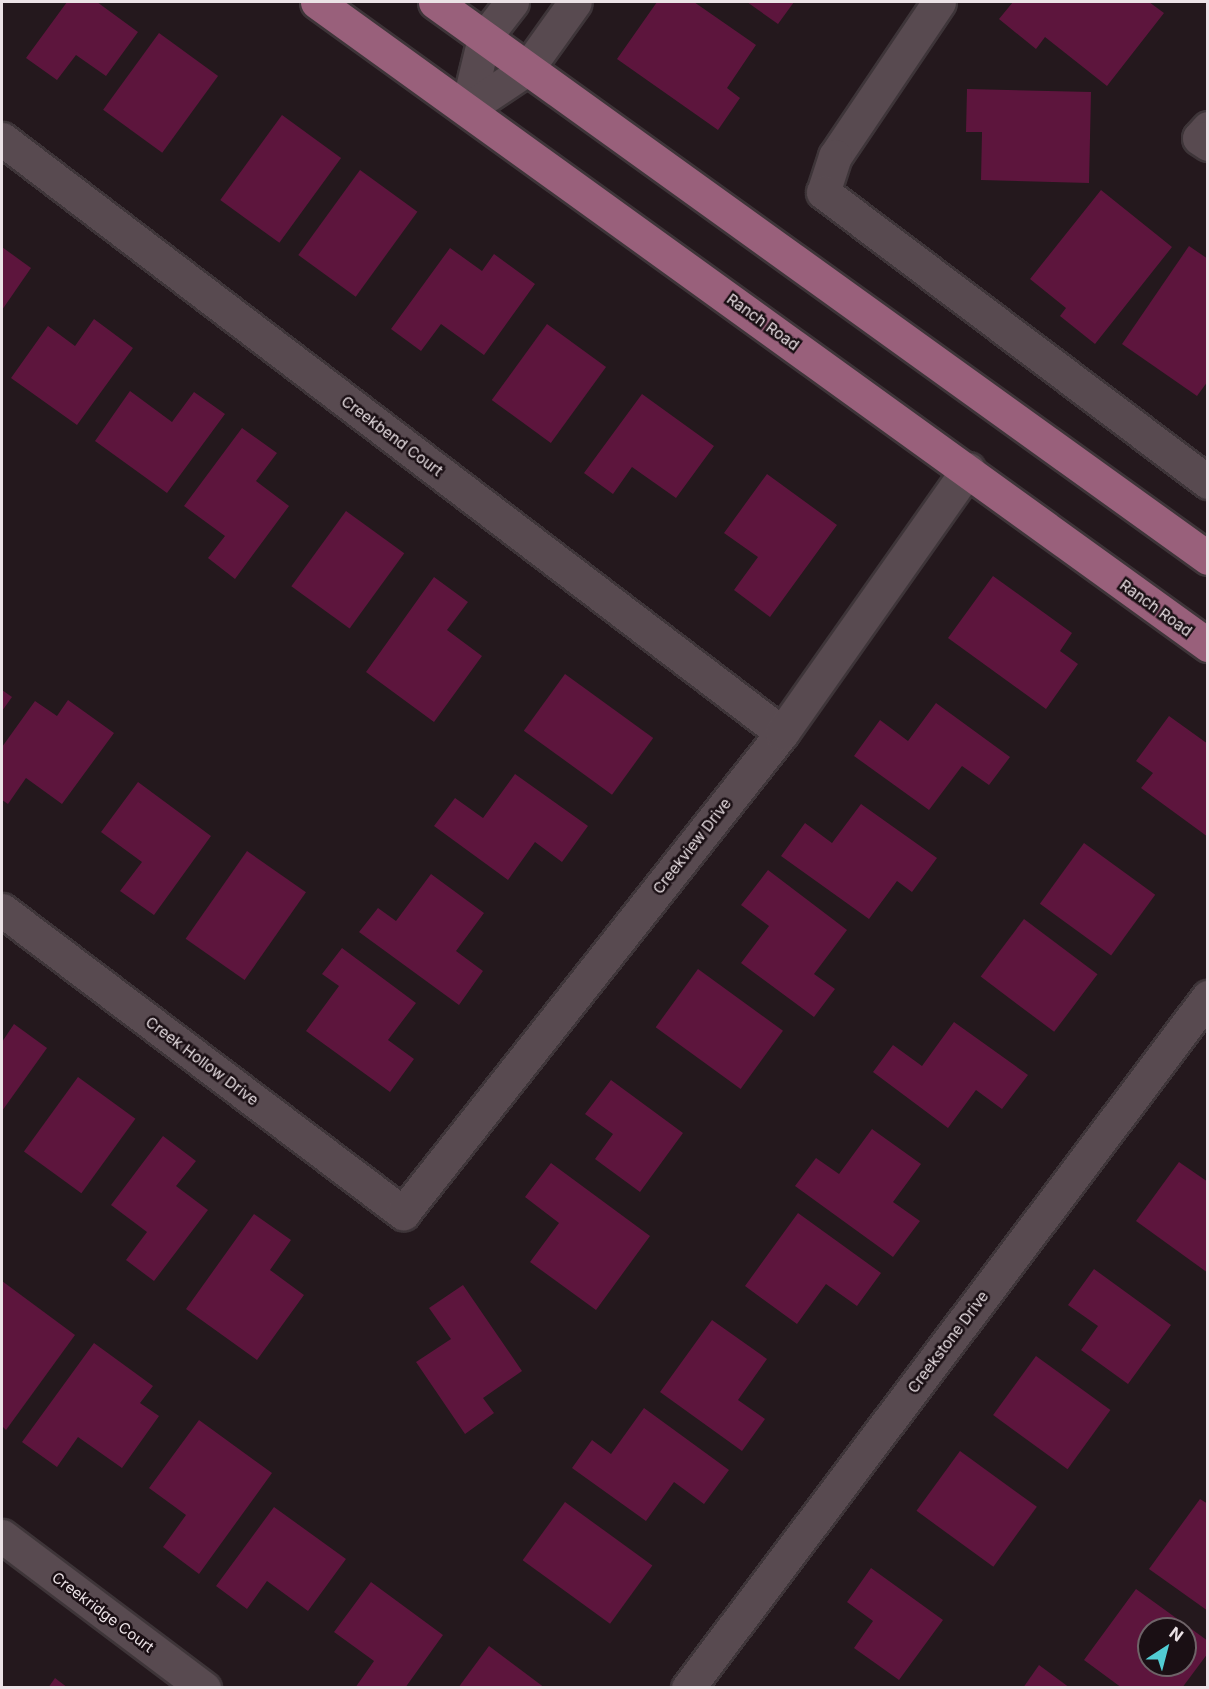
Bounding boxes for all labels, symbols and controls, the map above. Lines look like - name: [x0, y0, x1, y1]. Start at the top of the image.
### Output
- street label: Ranch Road: [723, 290, 803, 354]
- street label: Creekbend Court: [338, 392, 446, 480]
- street label: Ranch Road: [1116, 576, 1196, 640]
- street label: Creekview Drive: [649, 795, 735, 897]
- street label: Creek Hollow Drive: [142, 1013, 262, 1109]
- street label: Creekstone Drive: [904, 1288, 992, 1396]
- street label: Creekridge Court: [49, 1568, 157, 1656]
- north arrow: [1137, 1617, 1197, 1677]
- text: N: [1166, 1622, 1187, 1646]

